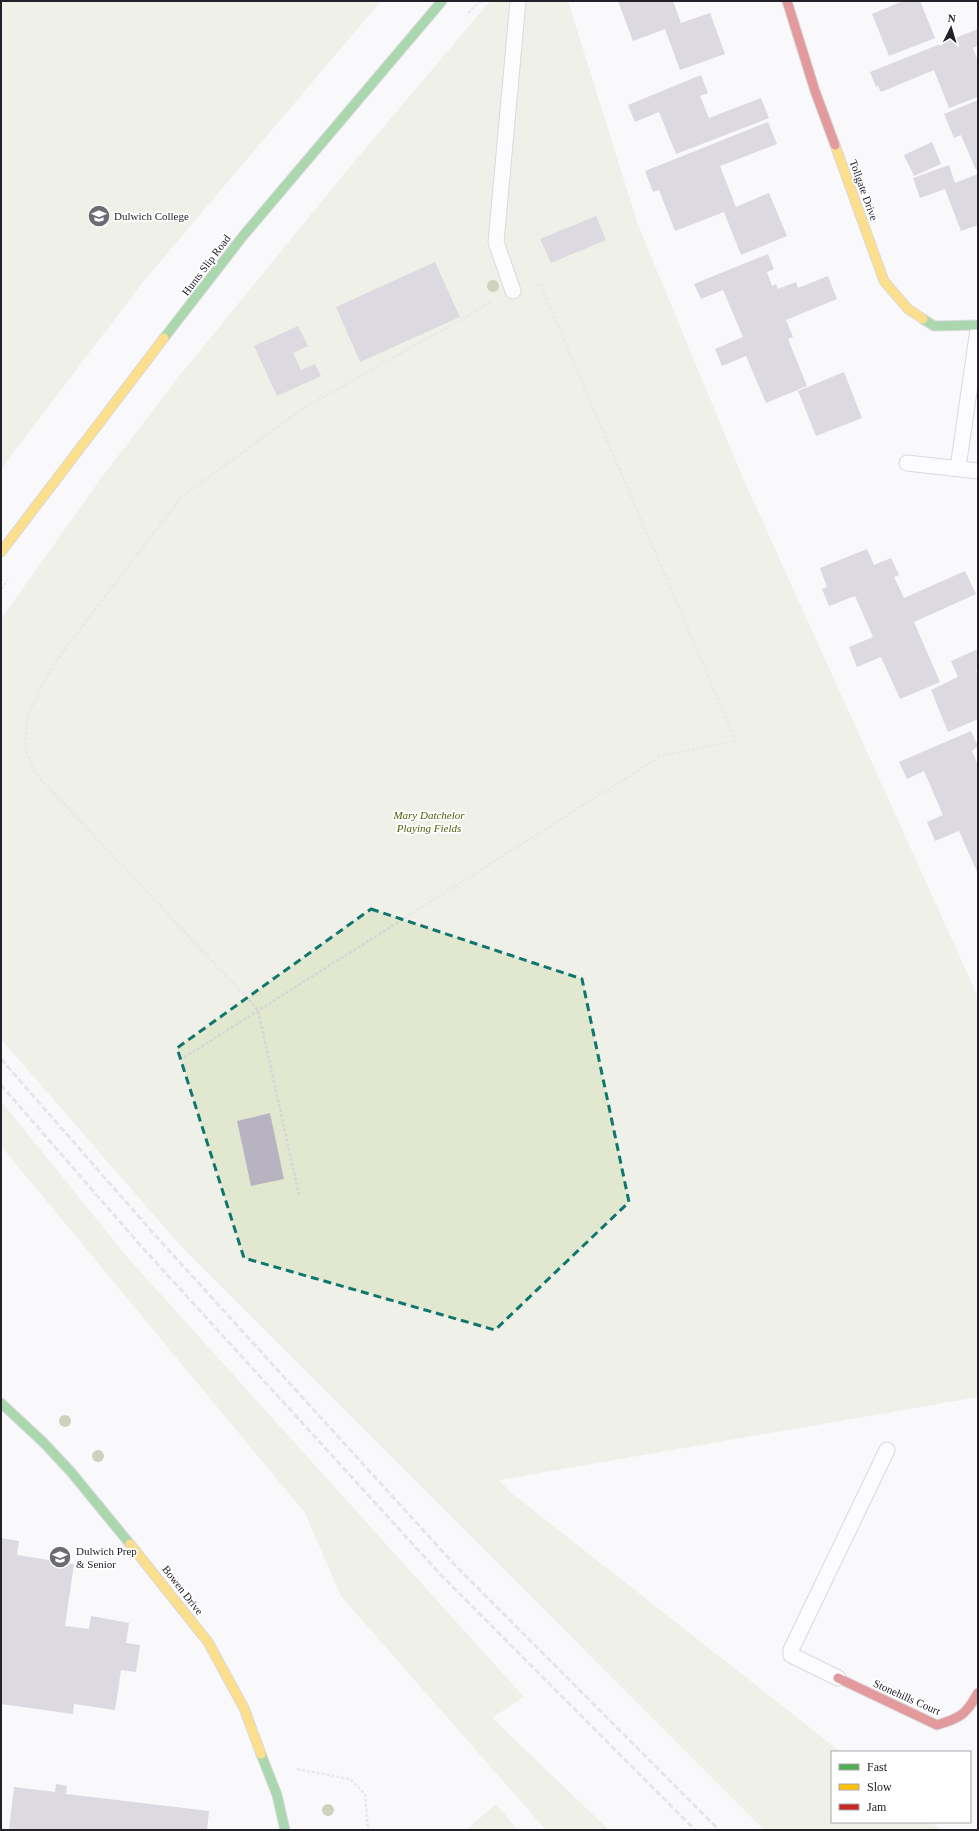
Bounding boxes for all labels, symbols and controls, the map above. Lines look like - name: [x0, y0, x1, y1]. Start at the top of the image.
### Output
- north arrow: [931, 8, 971, 48]
- text: N: [947, 12, 956, 24]
- street label: Tollgate Drive: [847, 158, 881, 222]
- school or university icon: Dulwich College: [86, 203, 112, 229]
- place label: Dulwich College: [114, 210, 189, 222]
- street label: Hunts Slip Road: [179, 232, 233, 298]
- park label: Mary Datchelor Playing Fields: [392, 809, 465, 834]
- school or university icon: Dulwich Prep & Senior: [47, 1544, 73, 1570]
- place label: Dulwich Prep & Senior: [76, 1545, 137, 1570]
- street label: Bowen Drive: [160, 1563, 206, 1617]
- street label: Stonehills Court: [872, 1677, 942, 1717]
- legend: [831, 1751, 971, 1823]
- text: Fast: [867, 1760, 888, 1774]
- text: Slow: [867, 1780, 892, 1794]
- text: Jam: [867, 1800, 887, 1814]

